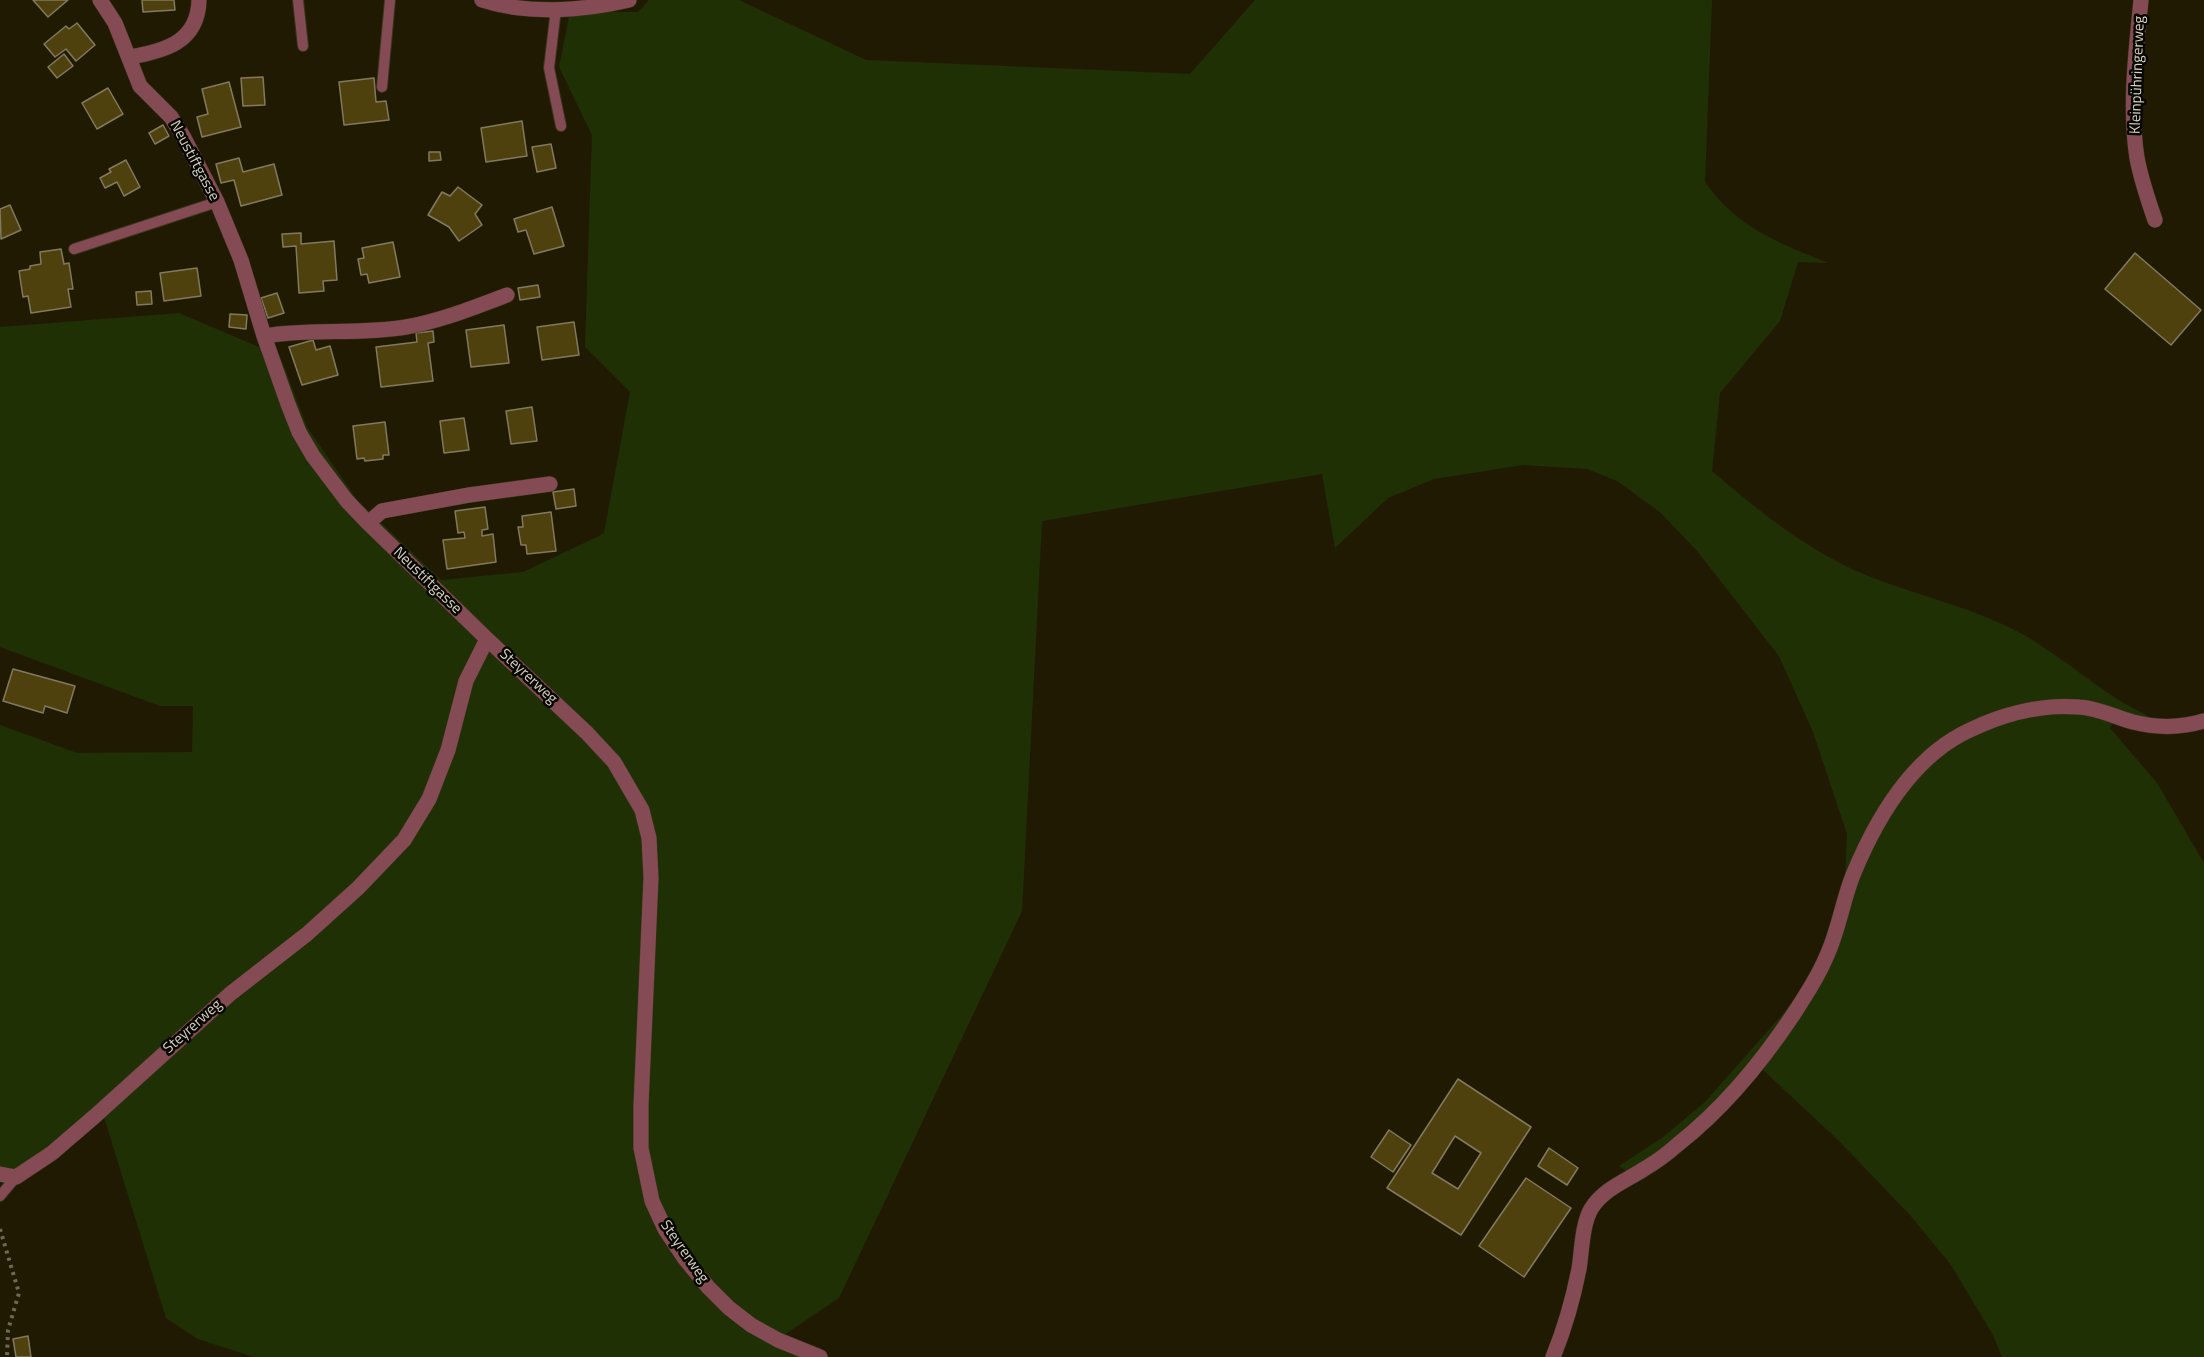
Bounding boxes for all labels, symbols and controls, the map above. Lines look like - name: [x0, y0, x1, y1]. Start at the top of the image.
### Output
- street label: Kleinpühringerweg: [2127, 15, 2149, 135]
- street label: Neustiftgasse: [165, 118, 223, 204]
- street label: Neustiftgasse: [389, 544, 465, 618]
- street label: Steyrerweg: [495, 646, 561, 708]
- street label: Steyrerweg: [160, 996, 226, 1058]
- street label: Steyrerweg: [656, 1217, 712, 1287]

